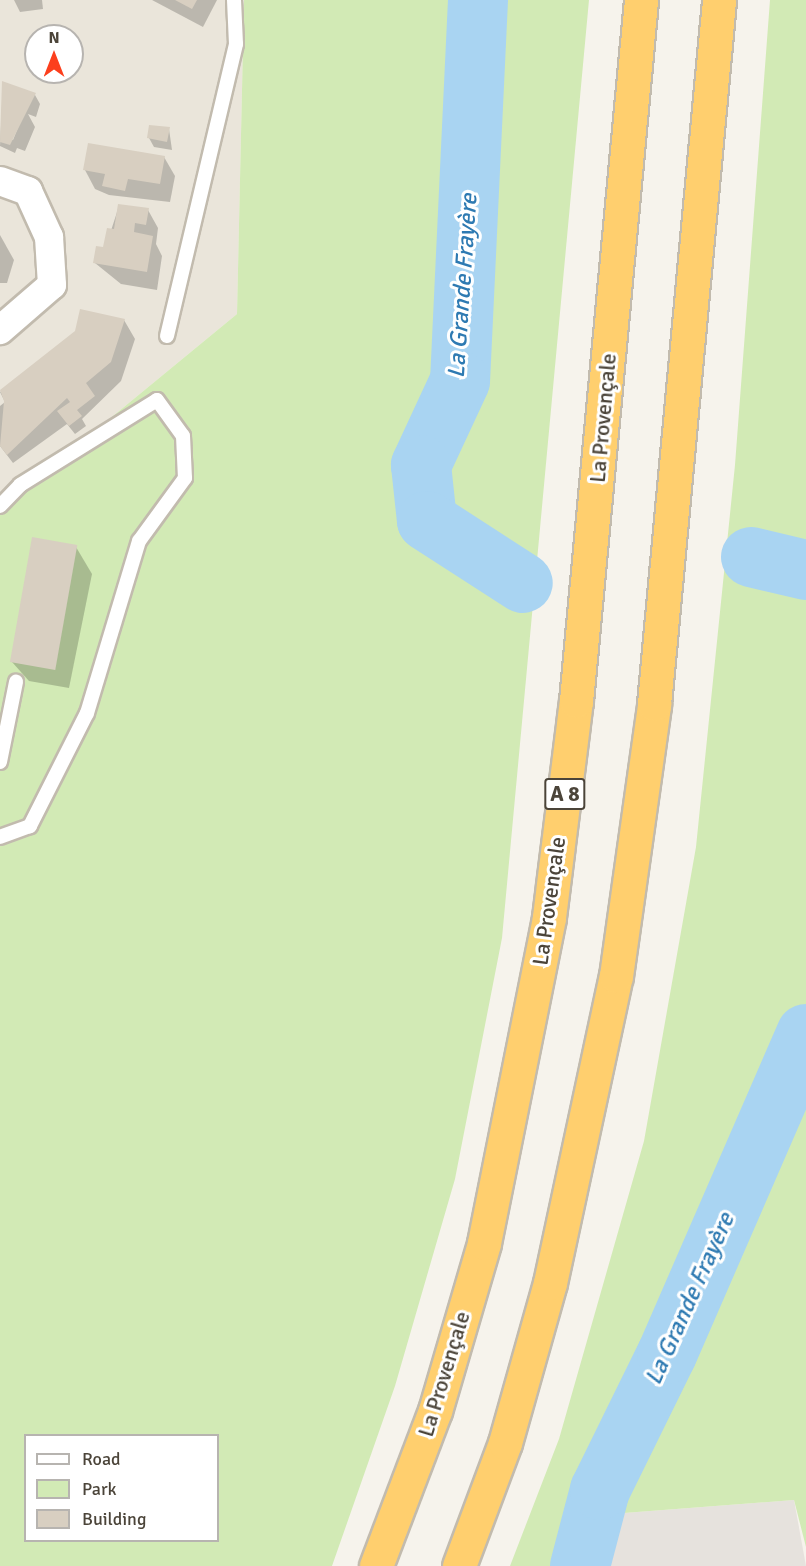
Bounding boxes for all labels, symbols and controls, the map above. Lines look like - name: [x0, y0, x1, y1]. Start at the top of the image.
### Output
- north arrow: [24, 24, 84, 84]
- text: N: [48, 28, 60, 48]
- water label: La Grande Frayère: [442, 193, 484, 379]
- street label: La Provençale: [584, 352, 622, 484]
- road number: A 8: [544, 776, 586, 812]
- street label: La Provençale: [527, 835, 571, 967]
- water label: La Grande Frayère: [639, 1209, 741, 1389]
- street label: La Provençale: [412, 1308, 476, 1440]
- legend: [24, 1434, 219, 1542]
- text: Road: [82, 1448, 121, 1470]
- text: Park: [82, 1478, 117, 1500]
- text: Building: [82, 1508, 146, 1530]

